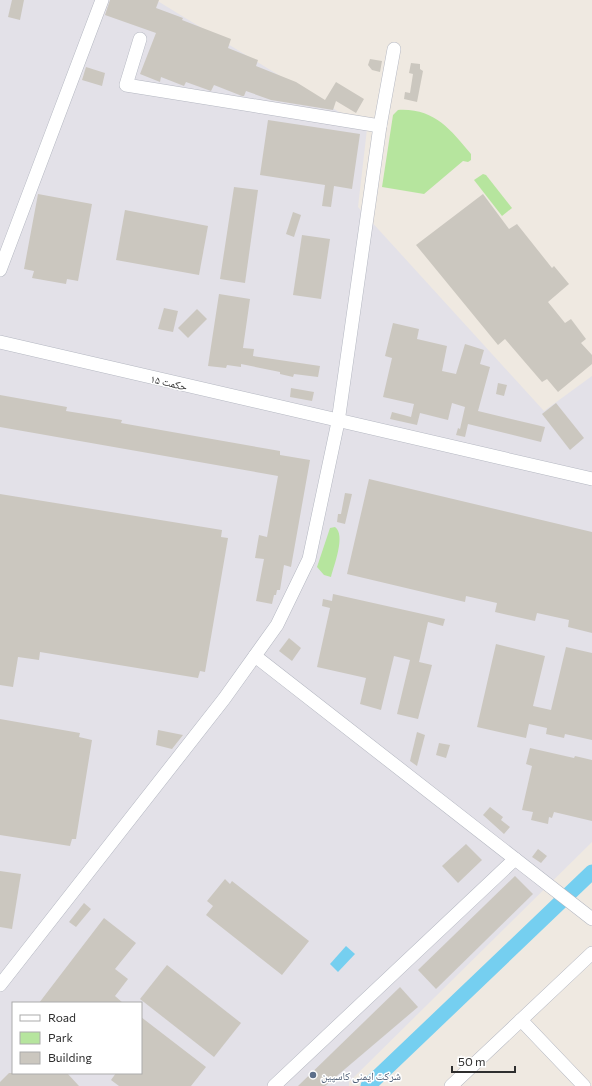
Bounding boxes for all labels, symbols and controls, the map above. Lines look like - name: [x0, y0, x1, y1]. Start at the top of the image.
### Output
- street label: حکمت ۱۵: [149, 371, 189, 393]
- legend: [12, 1002, 142, 1074]
- text: Road: [48, 1010, 76, 1024]
- text: Park: [48, 1030, 74, 1044]
- scale bar: [452, 1048, 515, 1074]
- text: Building: [48, 1050, 92, 1064]
- text: 50 m: [458, 1054, 486, 1068]
- place label: شرکت ایمنی کاسپین: [321, 1069, 401, 1083]
- marker: شرکت ایمنی کاسپین: [308, 1070, 318, 1080]

